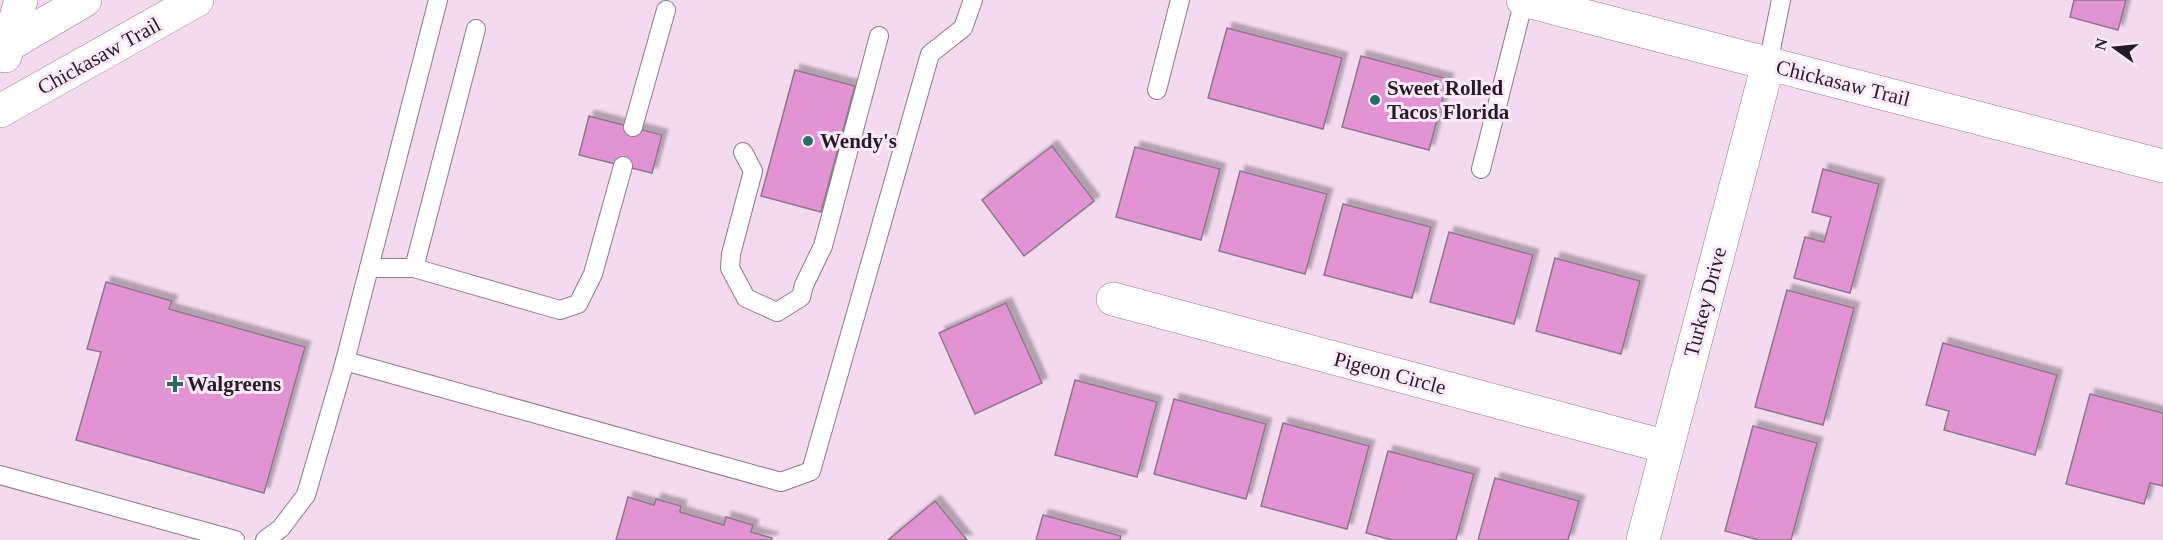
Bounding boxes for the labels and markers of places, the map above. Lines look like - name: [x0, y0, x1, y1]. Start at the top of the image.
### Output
- place label: Sweet Rolled Tacos Florida: [1387, 76, 1510, 124]
- marker: Sweet Rolled Tacos Florida: [1368, 93, 1382, 107]
- place label: Wendy's: [820, 129, 897, 153]
- marker: Wendy's: [801, 134, 815, 148]
- place label: Walgreens: [187, 372, 281, 396]
- marker: Walgreens: [168, 377, 182, 391]

